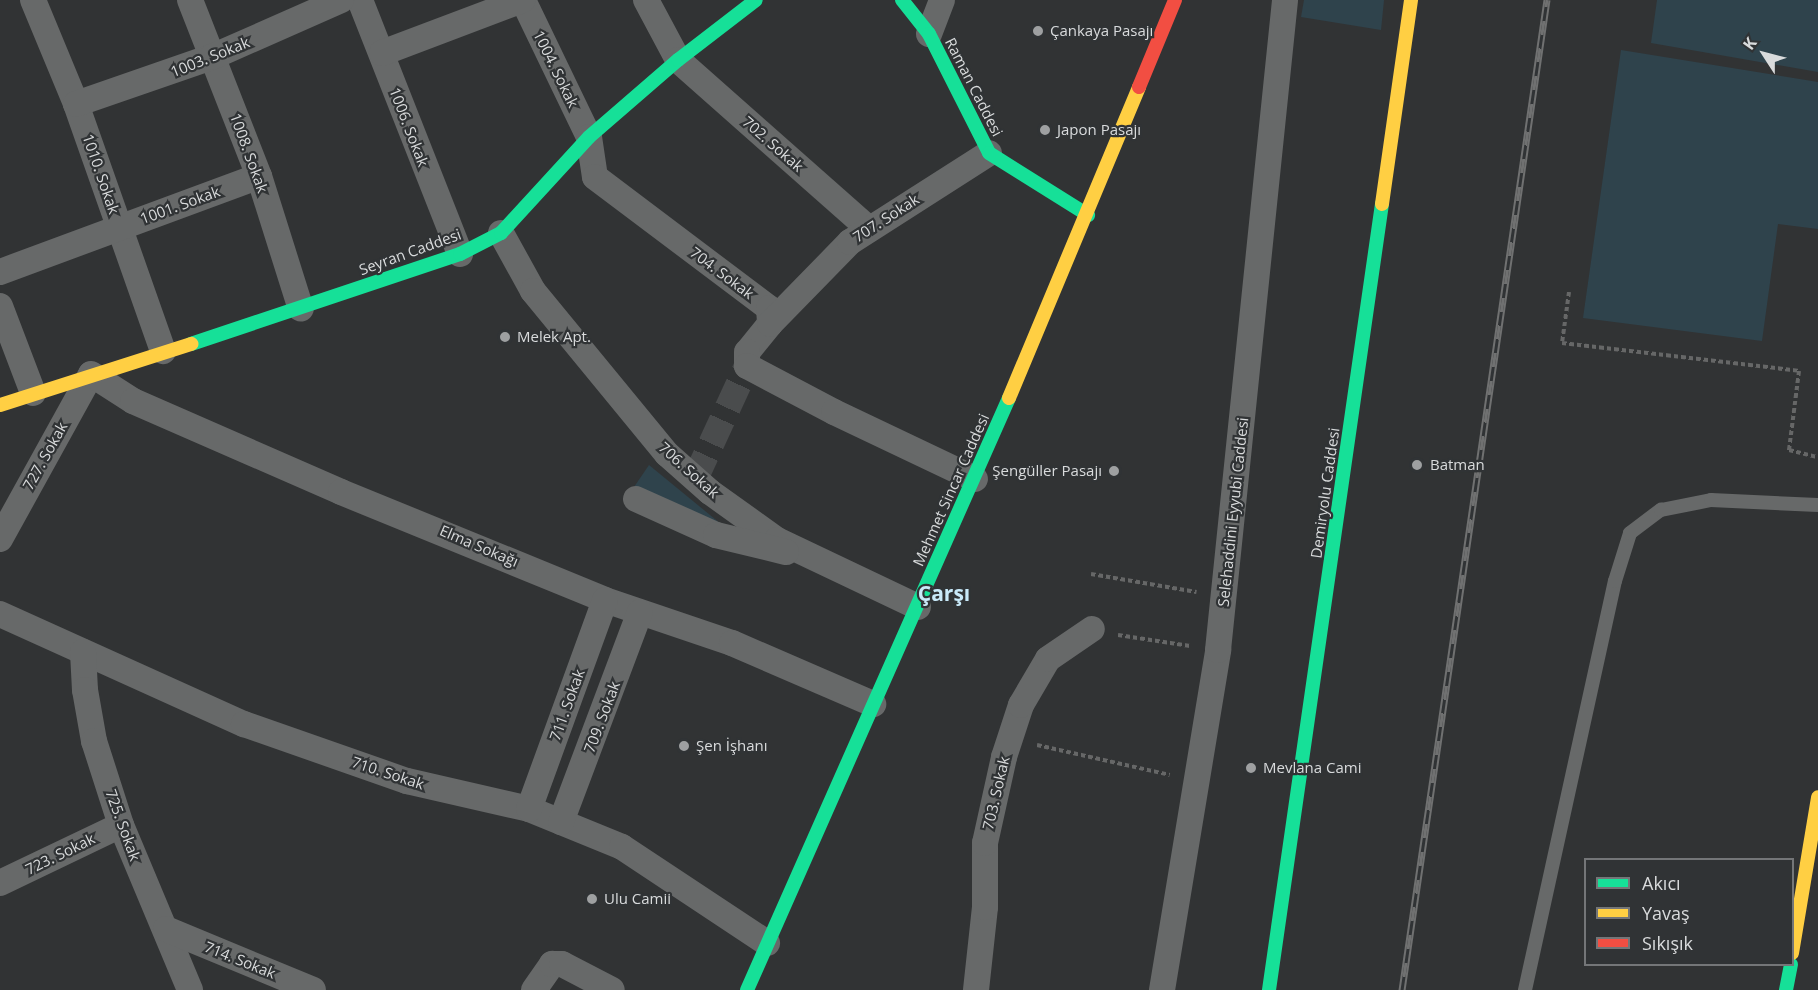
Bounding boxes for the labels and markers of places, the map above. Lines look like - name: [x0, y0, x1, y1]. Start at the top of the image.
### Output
- place label: Çankaya Pasajı: [1050, 22, 1153, 40]
- marker: Çankaya Pasajı: [1031, 24, 1045, 38]
- place label: Japon Pasajı: [1057, 121, 1141, 139]
- marker: Japon Pasajı: [1038, 123, 1052, 137]
- place label: Melek Apt.: [517, 328, 591, 346]
- marker: Melek Apt.: [498, 330, 512, 344]
- marker: Batman: [1408, 456, 1426, 474]
- place label: Batman: [1430, 456, 1485, 474]
- place label: Şengüller Pasajı: [992, 462, 1102, 480]
- marker: Şengüller Pasajı: [1107, 464, 1121, 478]
- place label: Şen İşhanı: [696, 737, 768, 755]
- marker: Şen İşhanı: [677, 739, 691, 753]
- place label: Mevlana Cami: [1263, 759, 1361, 777]
- marker: Mevlana Cami: [1244, 761, 1258, 775]
- place label: Ulu Camii: [604, 890, 671, 908]
- marker: Ulu Camii: [585, 892, 599, 906]

